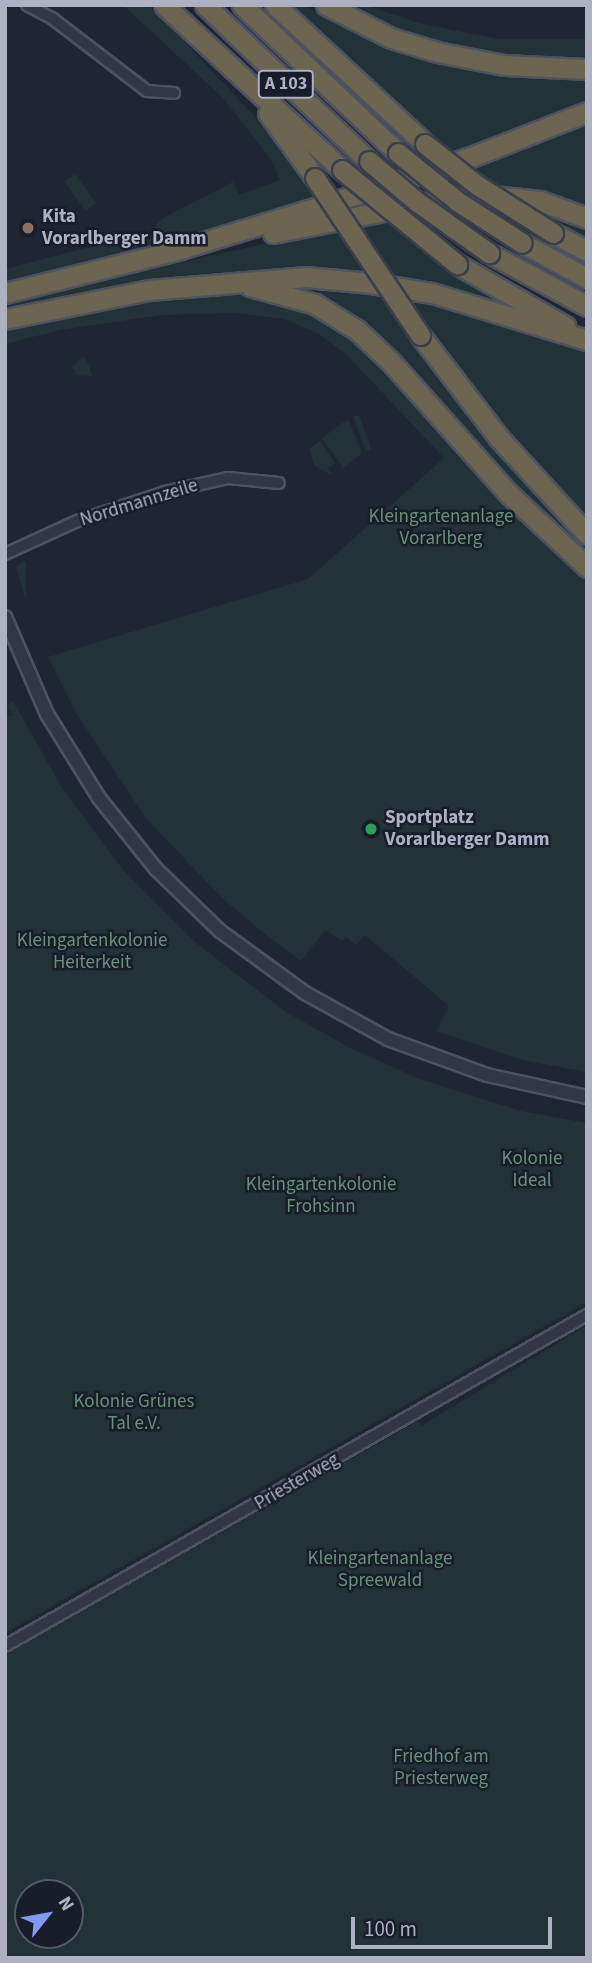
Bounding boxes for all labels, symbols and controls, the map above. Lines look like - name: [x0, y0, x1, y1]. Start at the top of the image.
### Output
- road number: A 103: [256, 70, 316, 98]
- place label: Kita Vorarlberger Damm: [42, 206, 207, 250]
- marker: Kita Vorarlberger Damm: [20, 220, 36, 236]
- street label: Nordmannzeile: [77, 474, 201, 532]
- park label: Kleingartenanlage Vorarlberg: [369, 506, 513, 550]
- place label: Sportplatz Vorarlberger Damm: [385, 807, 550, 851]
- marker: Sportplatz Vorarlberger Damm: [363, 821, 379, 837]
- park label: Kleingartenkolonie Heiterkeit: [17, 930, 167, 974]
- park label: Kolonie Ideal: [502, 1148, 562, 1192]
- park label: Kleingartenkolonie Frohsinn: [246, 1174, 396, 1218]
- park label: Kolonie Grünes Tal e.V.: [73, 1391, 195, 1435]
- street label: Priesterweg: [251, 1449, 343, 1515]
- park label: Kleingartenanlage Spreewald: [308, 1548, 452, 1592]
- park label: Friedhof am Priesterweg: [393, 1746, 489, 1790]
- north arrow: [14, 1879, 84, 1949]
- text: N: [51, 1892, 81, 1916]
- scale bar: [354, 1904, 555, 1948]
- text: 100 m: [364, 1914, 417, 1944]

